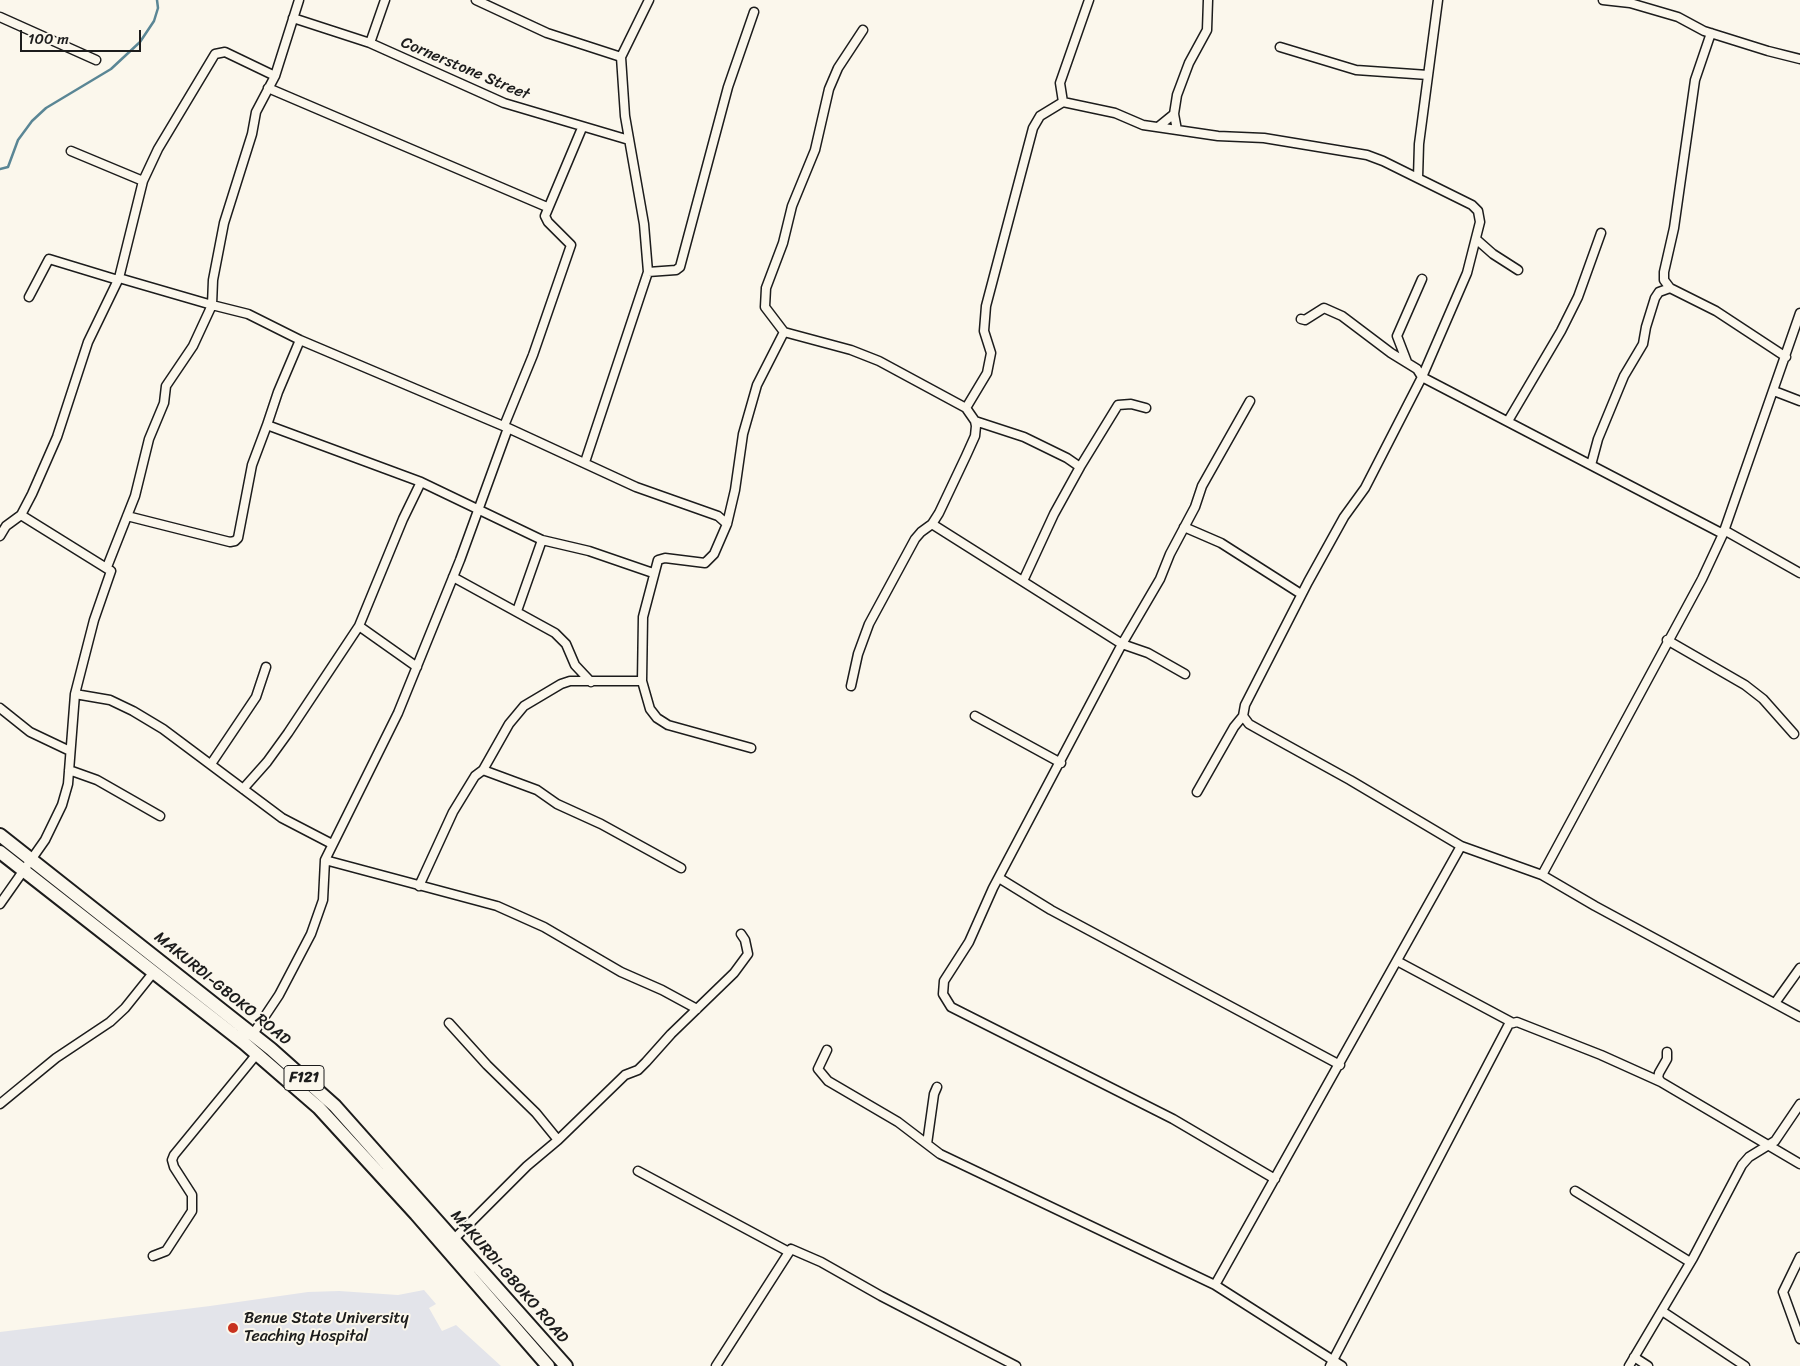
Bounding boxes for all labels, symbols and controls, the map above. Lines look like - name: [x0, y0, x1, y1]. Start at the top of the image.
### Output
- scale bar: [22, 20, 144, 52]
- text: 100 m: [28, 26, 69, 52]
- street label: Cornerstone Street: [398, 33, 532, 105]
- street label: MAKURDI-GBOKO ROAD: [150, 928, 294, 1050]
- road number: F121: [284, 1066, 324, 1090]
- street label: MAKURDI-GBOKO ROAD: [446, 1207, 572, 1347]
- place label: Benue State University Teaching Hospital: [244, 1309, 409, 1347]
- marker: Benue State University Teaching Hospital: [226, 1321, 240, 1335]

